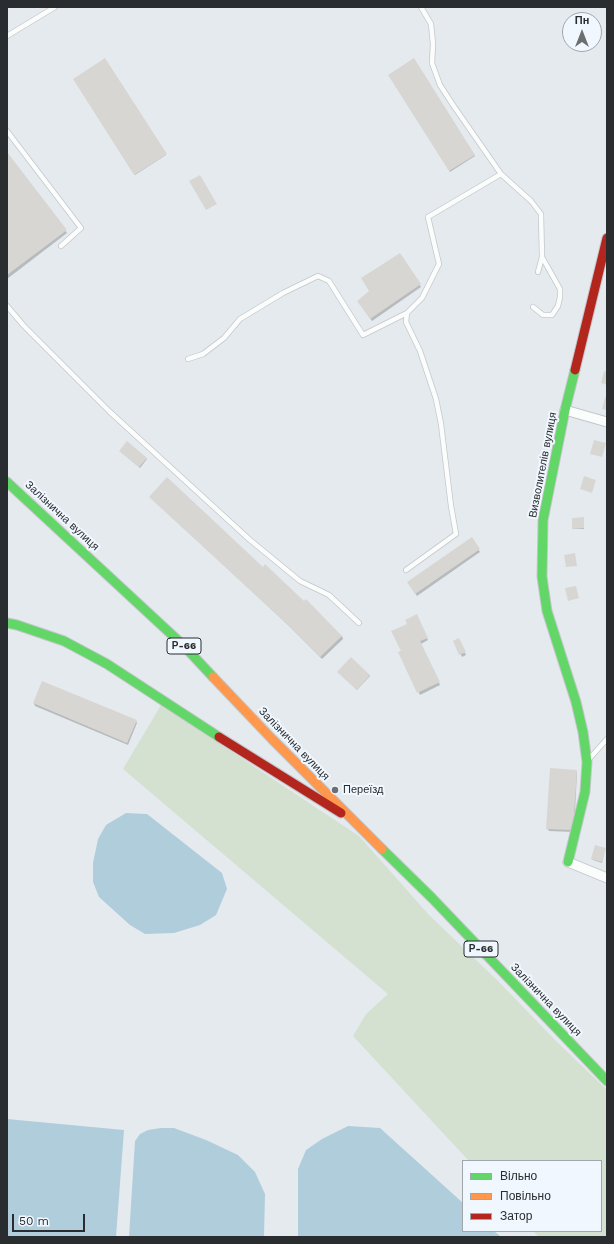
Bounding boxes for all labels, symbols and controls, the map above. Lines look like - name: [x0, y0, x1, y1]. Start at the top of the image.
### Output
- north arrow: [562, 12, 602, 52]
- text: Пн: [575, 14, 589, 27]
- street label: Визволителів вулиця: [526, 411, 560, 519]
- street label: Залізнична вулиця: [22, 478, 102, 554]
- road number: Р-66: [167, 638, 201, 654]
- street label: Залізнична вулиця: [256, 705, 332, 783]
- place label: Переїзд: [343, 783, 384, 797]
- marker: Переїзд: [330, 785, 340, 795]
- road number: Р-66: [464, 941, 498, 957]
- street label: Залізнична вулиця: [508, 961, 584, 1039]
- legend: [462, 1160, 602, 1232]
- text: Вільно: [500, 1169, 537, 1183]
- text: Повільно: [500, 1189, 551, 1203]
- scale bar: [14, 1206, 87, 1232]
- text: Затор: [500, 1209, 532, 1223]
- text: 50 m: [19, 1214, 49, 1228]

